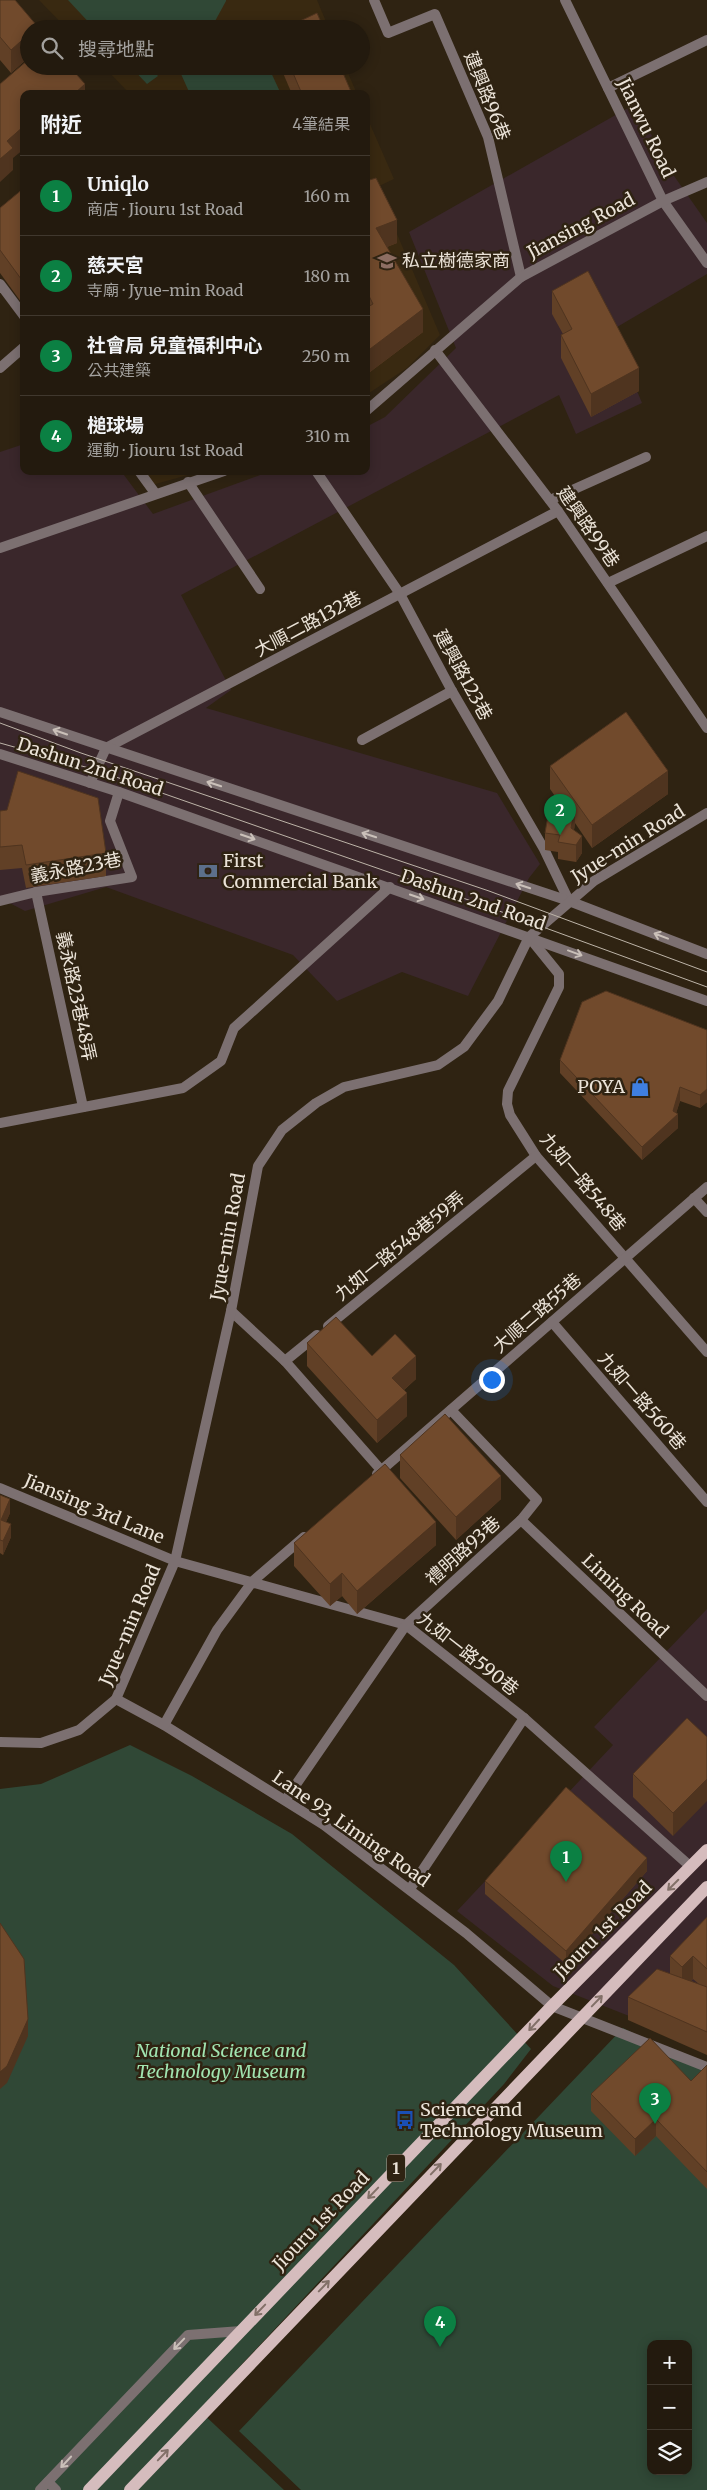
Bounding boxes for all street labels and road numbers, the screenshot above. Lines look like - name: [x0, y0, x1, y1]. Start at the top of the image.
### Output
- street label: 建興路96巷: [459, 48, 516, 144]
- street label: Jianwu Road: [612, 73, 681, 182]
- street label: Jiansing Road: [522, 187, 639, 264]
- street label: 建興路99巷: [552, 482, 625, 572]
- street label: 大順二路132巷: [250, 586, 365, 661]
- street label: 建興路123巷: [429, 625, 498, 724]
- street label: Dashun 2nd Road: [14, 732, 166, 801]
- street label: Jyue-min Road: [566, 799, 689, 888]
- street label: 義永路23巷: [28, 847, 123, 888]
- street label: Dashun 2nd Road: [397, 864, 549, 935]
- street label: 義永路23巷48弄: [52, 929, 101, 1063]
- street label: 九如一路548巷: [535, 1128, 631, 1236]
- street label: Jyue-min Road: [205, 1171, 250, 1304]
- street label: 九如一路548巷59弄: [330, 1186, 469, 1305]
- street label: 大順二路55巷: [488, 1268, 586, 1357]
- street label: 九如一路560巷: [593, 1347, 691, 1455]
- street label: Jiansing 3rd Lane: [20, 1468, 168, 1548]
- street label: 禮明路93巷: [421, 1511, 505, 1590]
- street label: Liming Road: [577, 1549, 673, 1643]
- street label: Jyue-min Road: [93, 1561, 165, 1690]
- street label: 九如一路590巷: [413, 1607, 524, 1700]
- street label: Lane 93, Liming Road: [268, 1766, 434, 1892]
- street label: Jiouru 1st Road: [548, 1876, 657, 1984]
- road number: 1: [387, 2154, 405, 2182]
- street label: Jiouru 1st Road: [267, 2166, 374, 2276]

